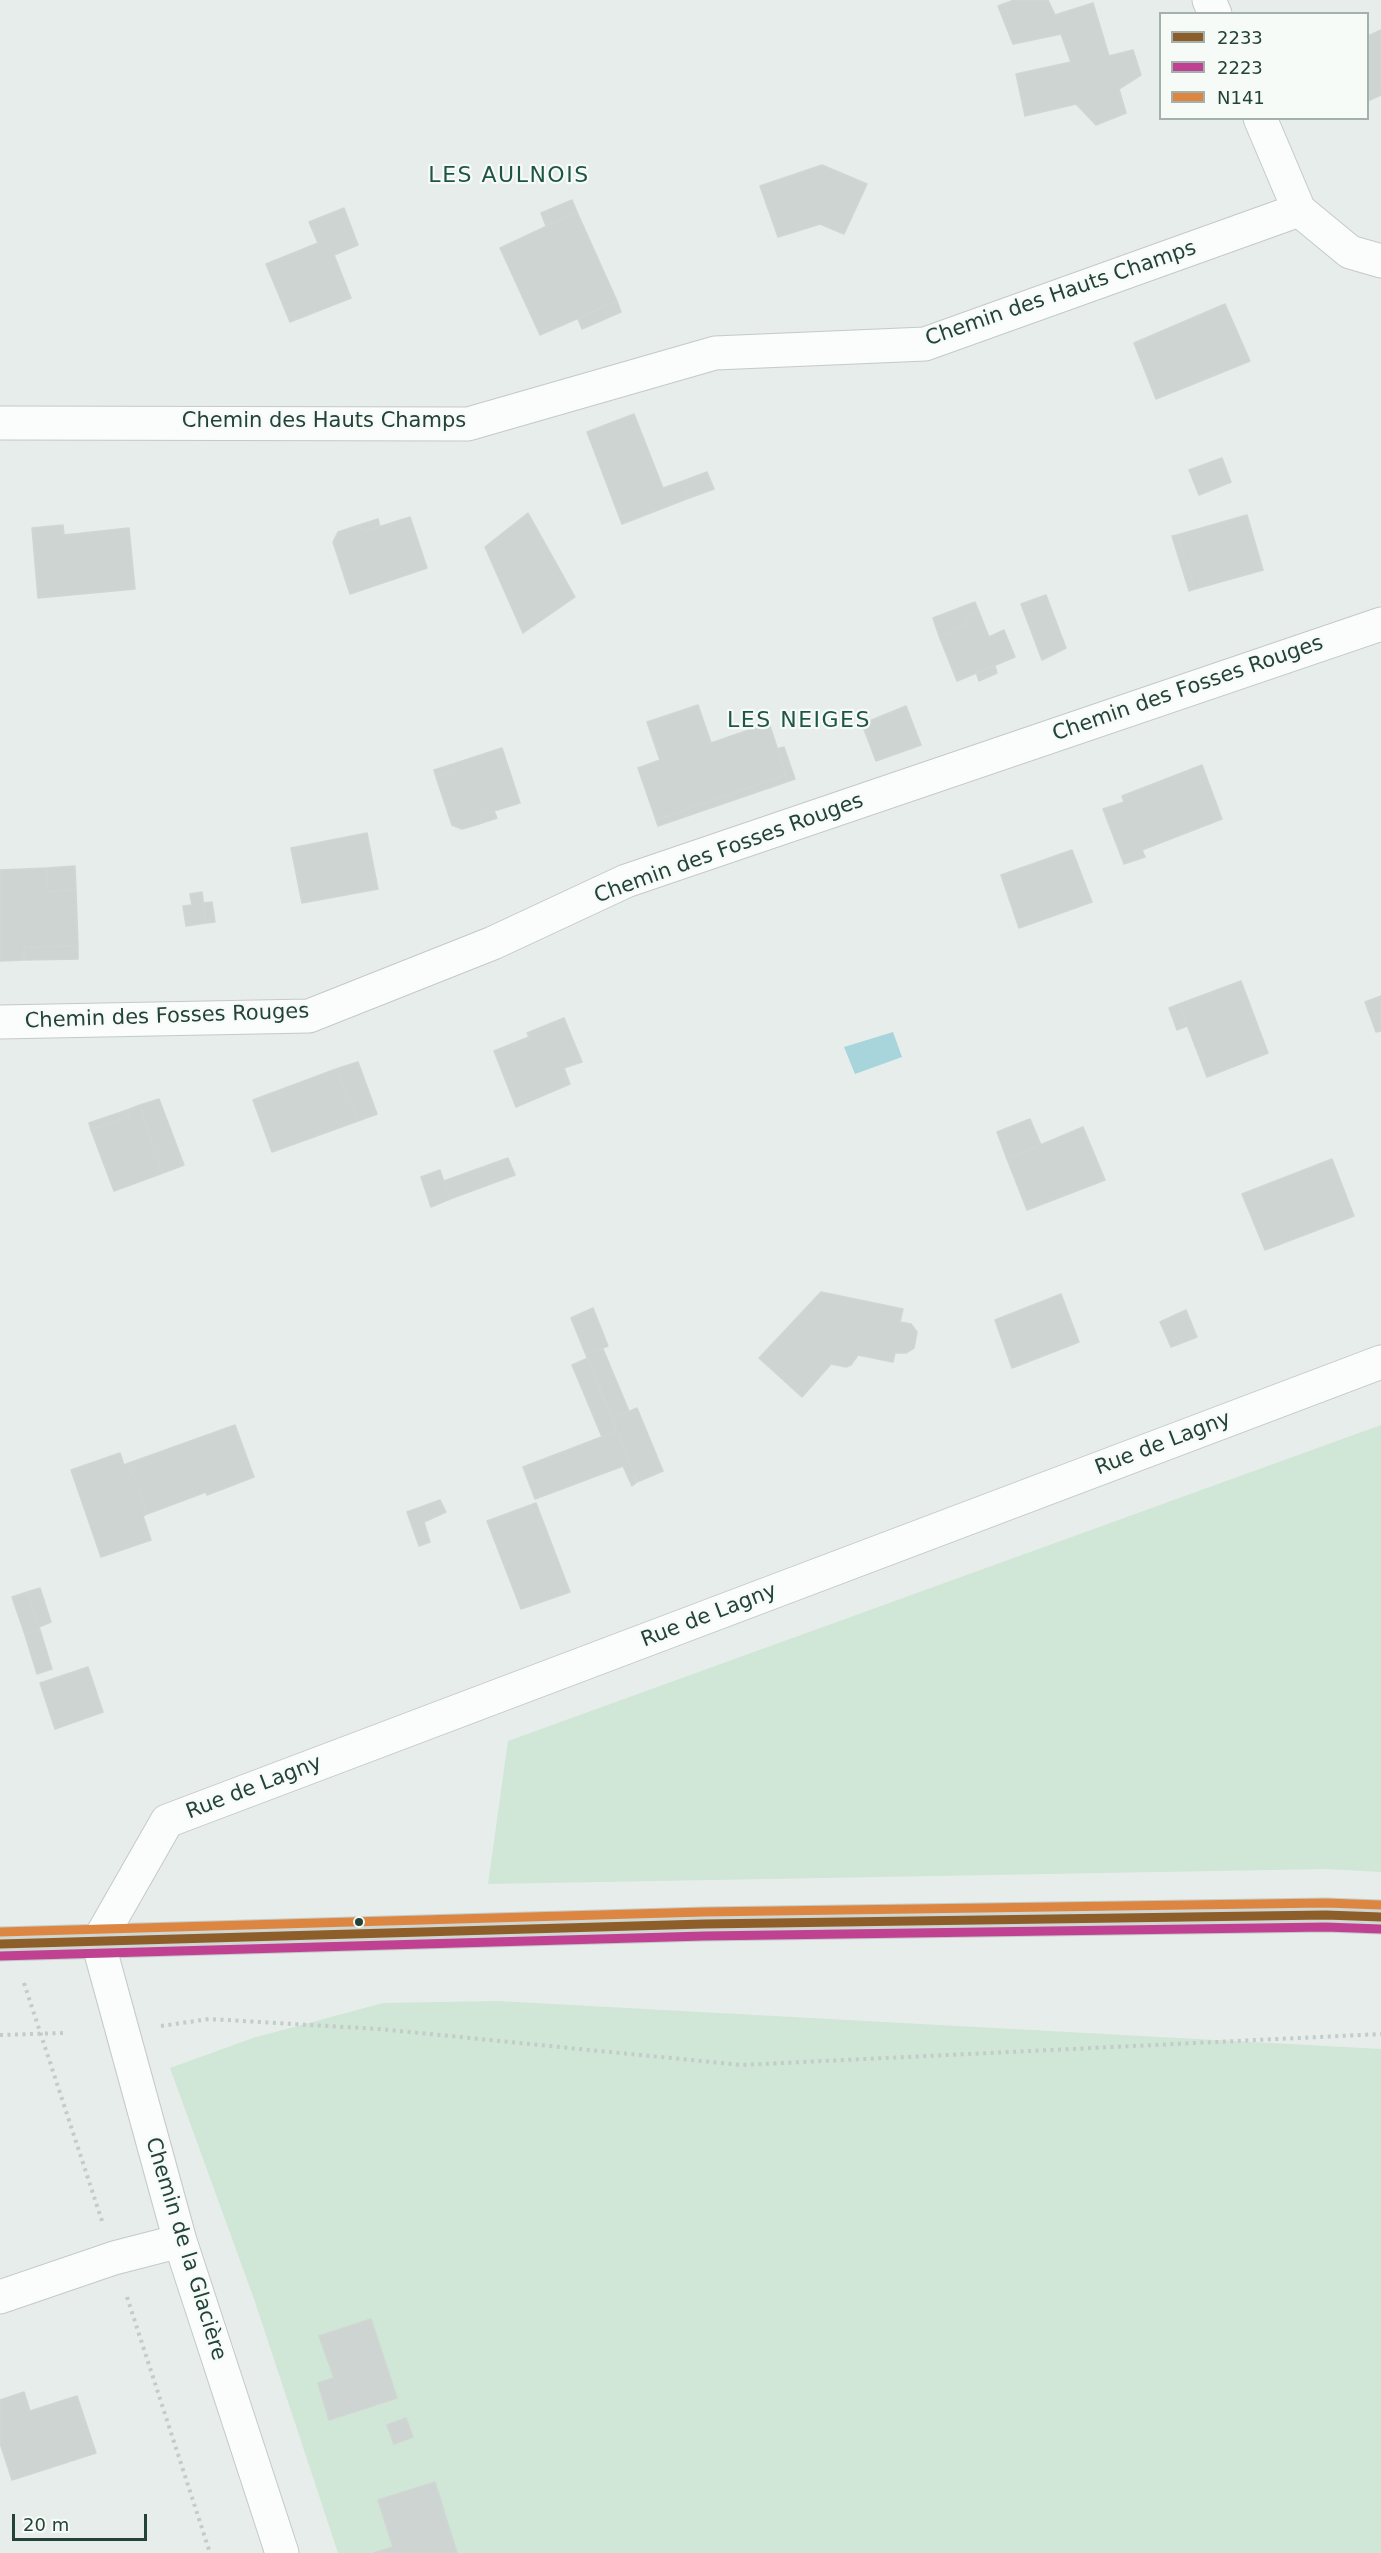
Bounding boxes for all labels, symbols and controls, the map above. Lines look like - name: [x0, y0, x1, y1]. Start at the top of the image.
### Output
- legend: [1159, 12, 1369, 120]
- text: 2233: [1217, 27, 1263, 48]
- text: 2223: [1217, 57, 1263, 78]
- text: N141: [1217, 87, 1265, 108]
- district label: LES AULNOIS: [428, 163, 590, 189]
- street label: Chemin des Hauts Champs: [922, 236, 1200, 352]
- street label: Chemin des Hauts Champs: [182, 409, 466, 435]
- street label: Chemin des Fosses Rouges: [1049, 631, 1327, 747]
- district label: LES NEIGES: [727, 708, 871, 734]
- street label: Chemin des Fosses Rouges: [591, 788, 867, 910]
- street label: Chemin des Fosses Rouges: [24, 999, 310, 1035]
- street label: Rue de Lagny: [1092, 1407, 1234, 1481]
- street label: Rue de Lagny: [638, 1579, 780, 1653]
- street label: Rue de Lagny: [183, 1751, 325, 1825]
- unlabelled marker: [353, 1916, 365, 1928]
- street label: Chemin de la Glacière: [139, 2134, 231, 2364]
- scale bar: [15, 2502, 150, 2540]
- text: 20 m: [23, 2514, 69, 2535]

